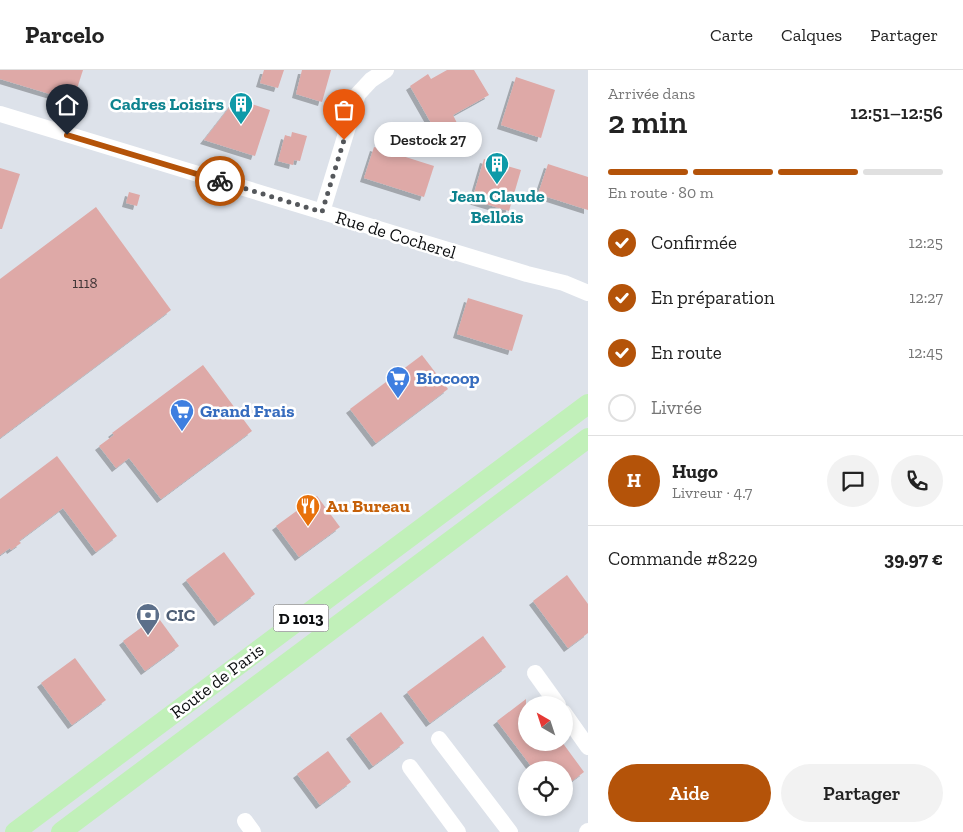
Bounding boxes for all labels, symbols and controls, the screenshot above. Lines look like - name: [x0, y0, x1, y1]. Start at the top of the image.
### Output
- text: Parcelo: [25, 20, 104, 49]
- text: Carte: [710, 24, 753, 46]
- text: Calques: [781, 24, 842, 46]
- text: Partager: [870, 24, 938, 46]
- pin: [46, 84, 88, 135]
- text: Arrivée dans: [608, 84, 695, 103]
- pin: [323, 89, 365, 140]
- icon: home: [53, 91, 81, 119]
- building icon: Cadres Loisirs: [228, 91, 254, 125]
- place label: Cadres Loisirs: [110, 93, 224, 115]
- icon: bag: [330, 96, 358, 124]
- text: 12:51–12:56: [850, 101, 943, 124]
- text: 2 min: [608, 103, 687, 141]
- callout: Destock 27: [374, 122, 482, 158]
- text: Destock 27: [390, 130, 466, 149]
- building icon: Jean Claude Bellois: [484, 151, 510, 185]
- courier: [195, 156, 245, 206]
- icon: bike: [206, 167, 234, 195]
- text: En route · 80 m: [608, 183, 714, 202]
- place label: Jean Claude Bellois: [449, 185, 545, 228]
- street label: Rue de Cocherel: [333, 206, 459, 264]
- icon: check: [608, 229, 636, 257]
- text: Confirmée: [651, 231, 737, 254]
- text: 12:25: [909, 233, 943, 252]
- house number: 1118: [72, 274, 98, 292]
- icon: check: [608, 284, 636, 312]
- text: En préparation: [651, 286, 775, 309]
- text: 12:27: [909, 288, 943, 307]
- icon: check: [608, 339, 636, 367]
- text: En route: [651, 341, 722, 364]
- text: 12:45: [908, 343, 943, 362]
- supermarket icon: Biocoop: [385, 365, 411, 399]
- place label: Biocoop: [416, 367, 480, 389]
- text: Livrée: [651, 396, 702, 419]
- supermarket icon: Grand Frais: [169, 398, 195, 432]
- place label: Grand Frais: [200, 400, 295, 422]
- button: chat: [827, 455, 879, 507]
- button: phone: [891, 455, 943, 507]
- text: Hugo: [672, 460, 718, 483]
- text: H: [627, 469, 641, 492]
- text: Livreur · 4.7: [672, 483, 752, 502]
- restaurant icon: Au Bureau: [295, 493, 321, 527]
- place label: Au Bureau: [326, 495, 410, 517]
- text: Commande #8229: [608, 547, 758, 570]
- text: 39.97 €: [884, 547, 943, 570]
- bank icon: CIC: [135, 602, 161, 636]
- place label: CIC: [166, 604, 195, 626]
- road number: D 1013: [274, 604, 328, 632]
- street label: Route de Paris: [166, 639, 268, 723]
- north arrow: [518, 696, 572, 751]
- map controls: [518, 696, 573, 816]
- button: locate: [518, 761, 573, 816]
- button: Aide: [608, 764, 771, 822]
- button: Partager: [781, 764, 943, 822]

